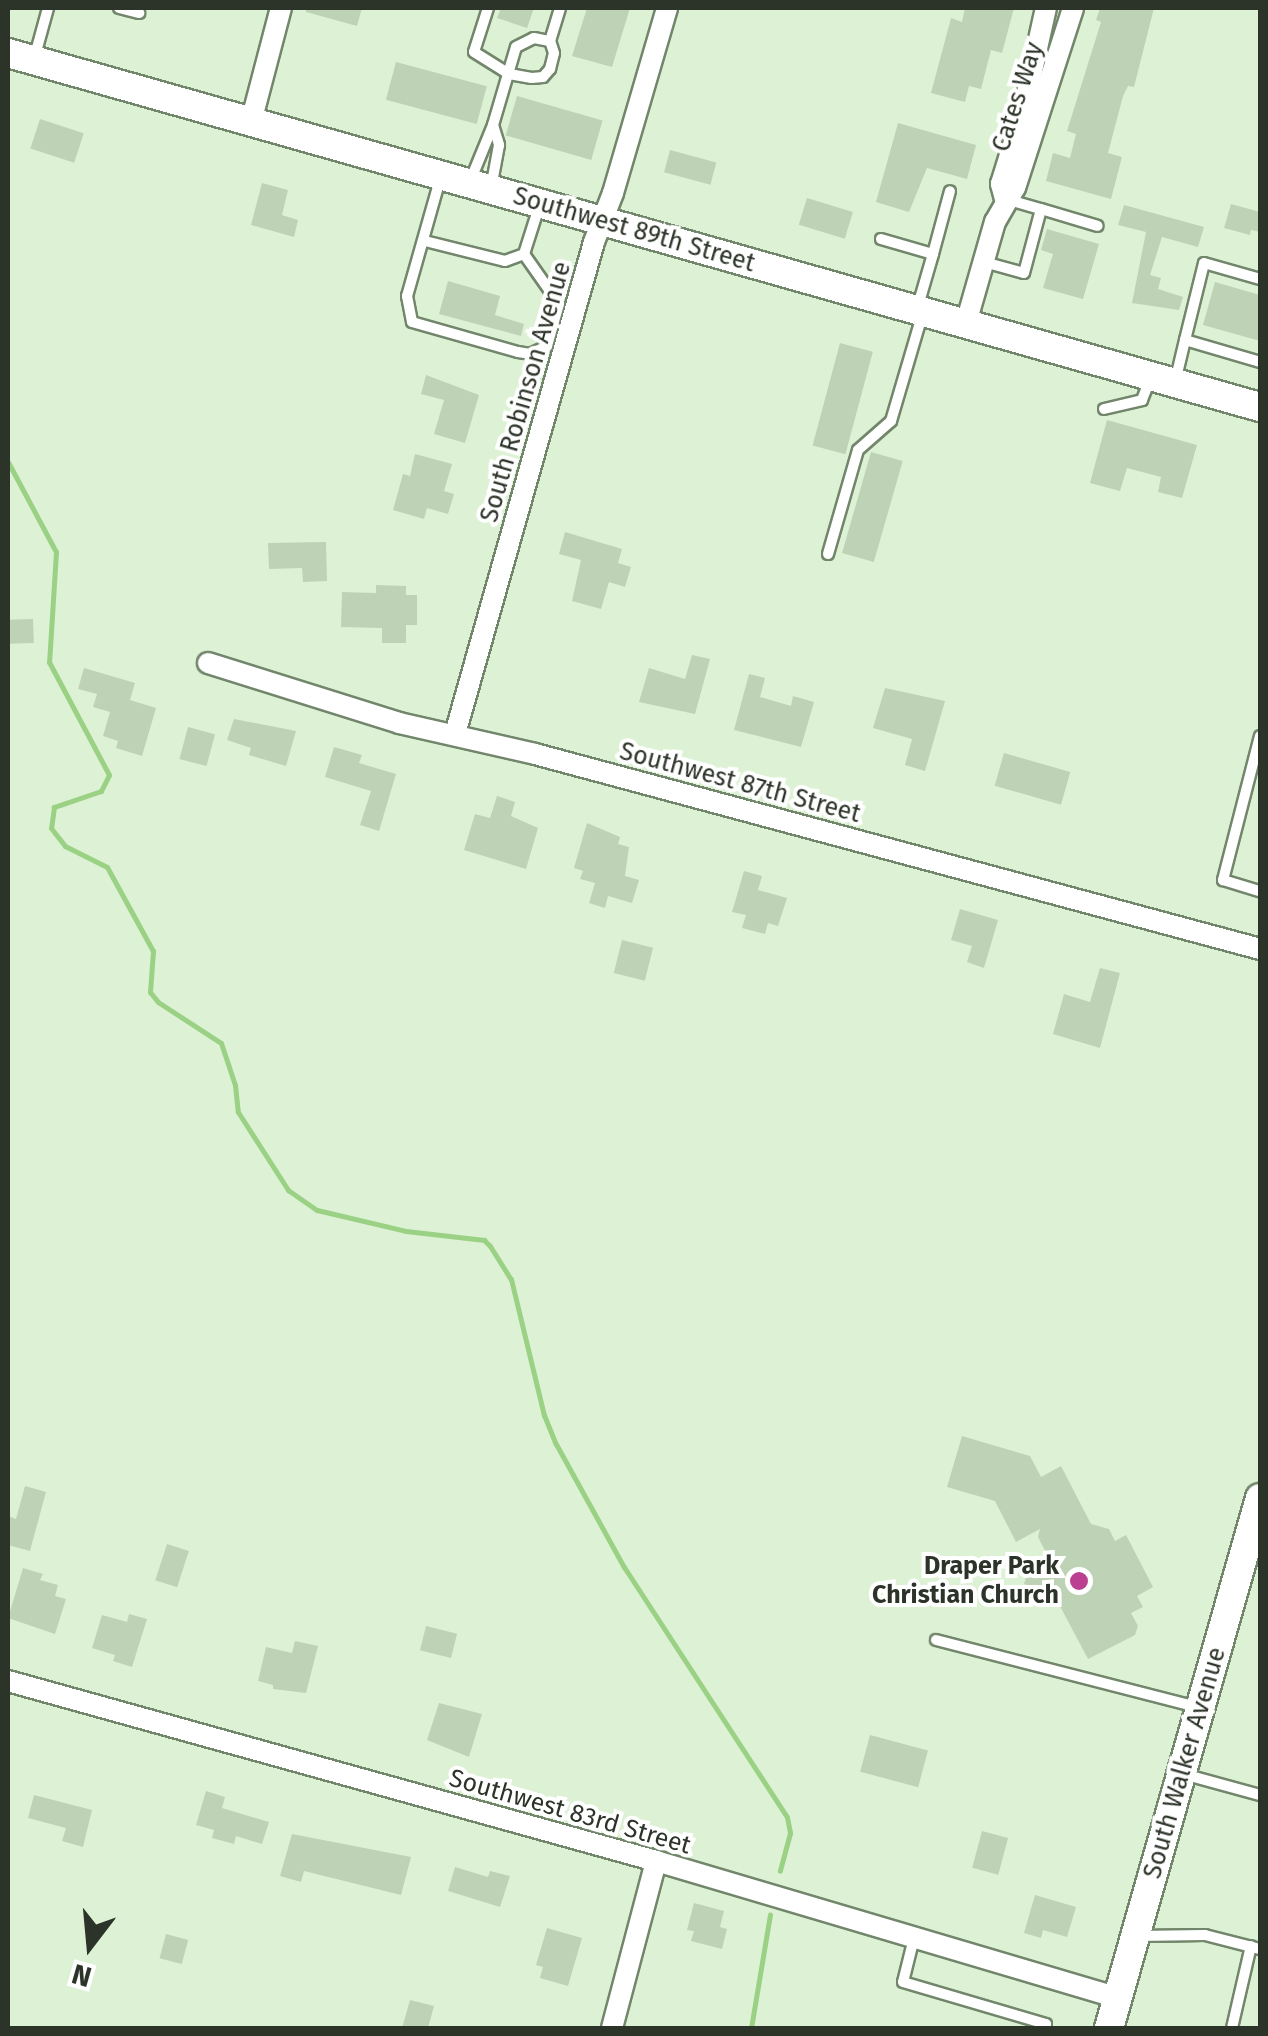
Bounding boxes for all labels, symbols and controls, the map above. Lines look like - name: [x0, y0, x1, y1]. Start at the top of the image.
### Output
- street label: Cates Way: [986, 38, 1050, 156]
- street label: Southwest 89th Street: [510, 181, 758, 279]
- street label: South Robinson Avenue: [474, 258, 578, 526]
- street label: Southwest 87th Street: [616, 736, 864, 830]
- place label: Draper Park Christian Church: [872, 1552, 1059, 1611]
- marker: Draper Park Christian Church: [1068, 1570, 1090, 1592]
- street label: South Walker Avenue: [1138, 1644, 1232, 1882]
- street label: Southwest 83rd Street: [446, 1763, 694, 1861]
- north arrow: [40, 1896, 140, 1996]
- text: N: [68, 1957, 95, 1994]

